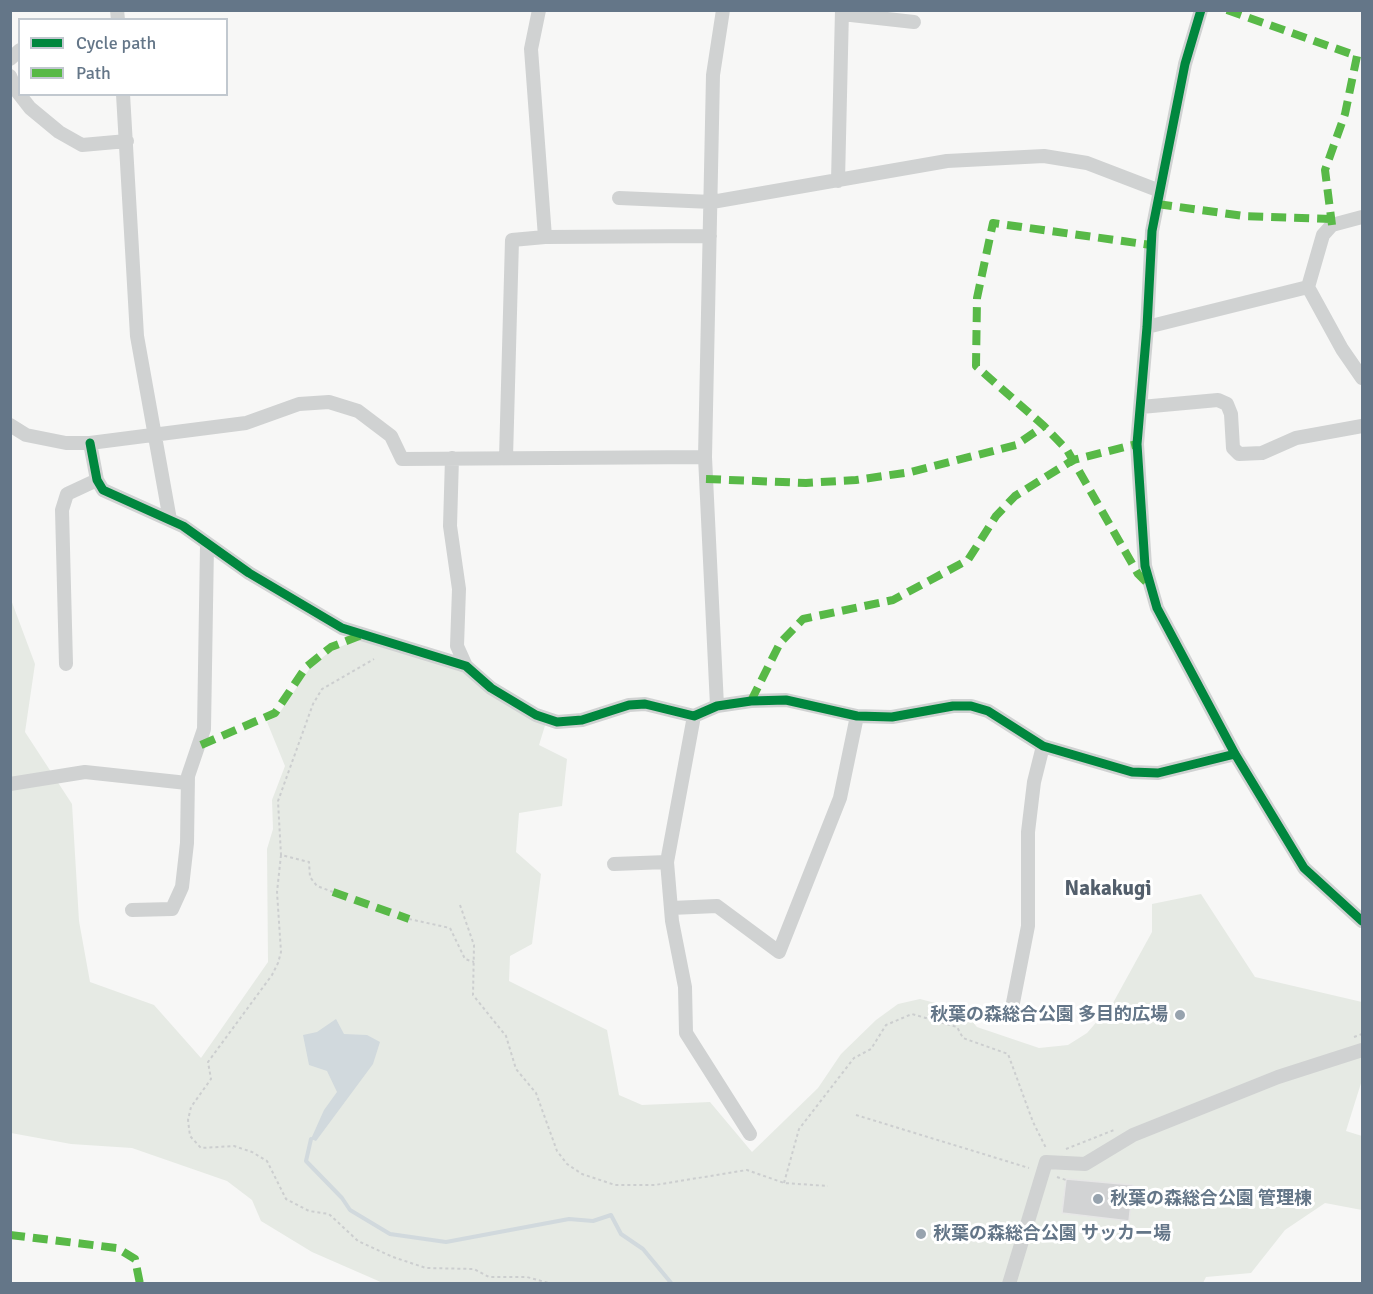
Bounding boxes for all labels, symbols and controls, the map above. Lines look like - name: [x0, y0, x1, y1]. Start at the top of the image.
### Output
- legend: [18, 18, 228, 96]
- text: Cycle path: [76, 32, 156, 54]
- text: Path: [76, 62, 111, 84]
- district label: Nakakugi: [1065, 876, 1151, 902]
- place label: 秋葉の森総合公園 多目的広場: [930, 1004, 1168, 1026]
- marker: 秋葉の森総合公園 多目的広場: [1173, 1008, 1187, 1022]
- place label: 秋葉の森総合公園 管理棟: [1110, 1188, 1312, 1210]
- marker: 秋葉の森総合公園 管理棟: [1091, 1192, 1105, 1206]
- place label: 秋葉の森総合公園 サッカー場: [933, 1223, 1171, 1245]
- marker: 秋葉の森総合公園 サッカー場: [914, 1227, 928, 1241]

